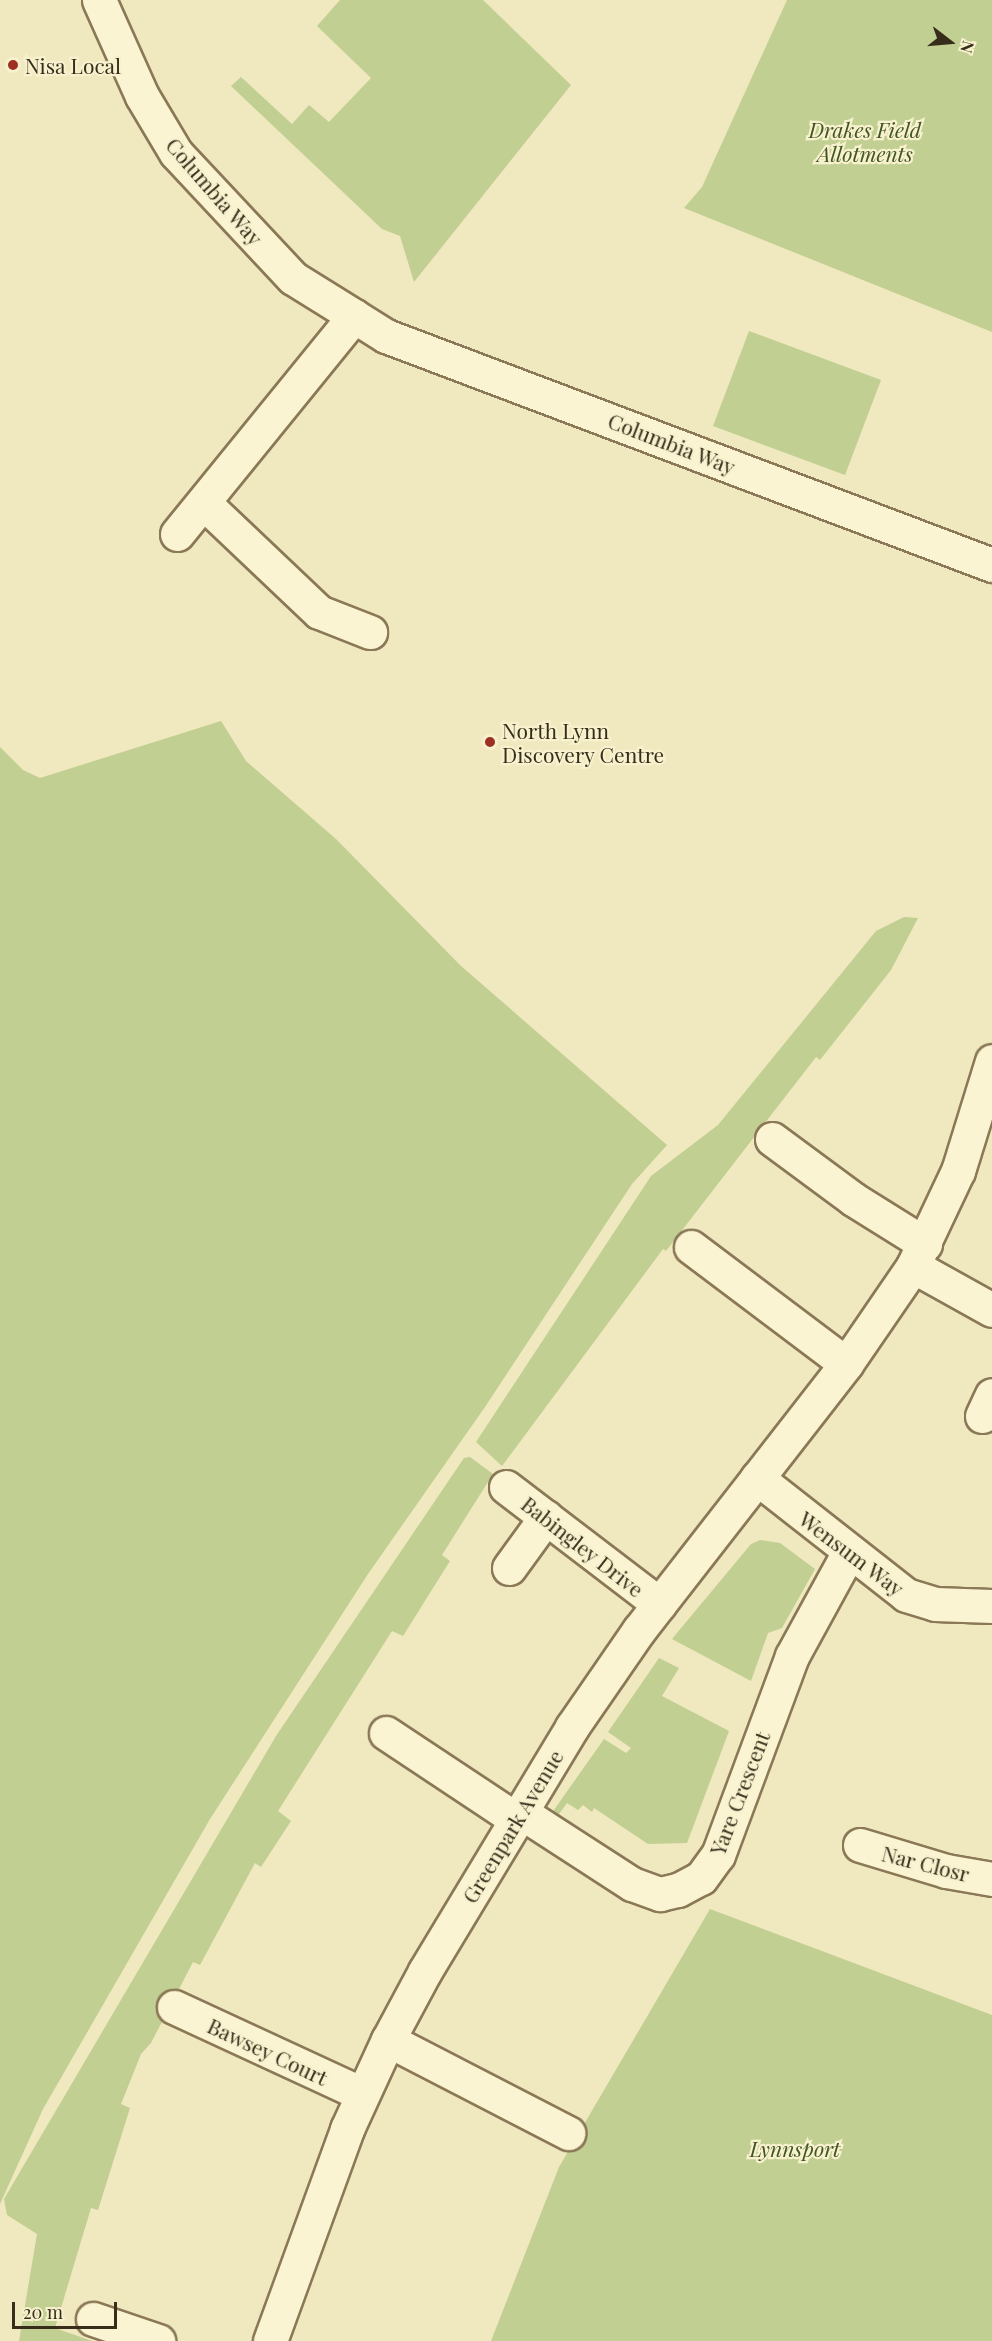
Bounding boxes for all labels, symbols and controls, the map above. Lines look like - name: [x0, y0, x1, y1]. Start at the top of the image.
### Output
- north arrow: [920, 12, 980, 72]
- text: N: [956, 39, 979, 56]
- place label: Nisa Local: [25, 52, 121, 78]
- marker: Nisa Local: [6, 58, 20, 72]
- park label: Drakes Field Allotments: [809, 116, 921, 166]
- street label: Columbia Way: [161, 132, 269, 250]
- street label: Columbia Way: [604, 407, 740, 479]
- place label: North Lynn Discovery Centre: [502, 717, 665, 767]
- marker: North Lynn Discovery Centre: [483, 735, 497, 749]
- street label: Babingley Drive: [517, 1490, 649, 1602]
- street label: Wensum Way: [794, 1505, 910, 1601]
- street label: Yare Crescent: [704, 1728, 774, 1858]
- street label: Greenpark Avenue: [456, 1744, 568, 1908]
- street label: Nar Closr: [879, 1840, 973, 1886]
- street label: Bawsey Court: [204, 2012, 332, 2090]
- park label: Lynnsport: [750, 2135, 840, 2161]
- scale bar: [15, 2290, 120, 2328]
- text: 20 m: [23, 2300, 63, 2324]

